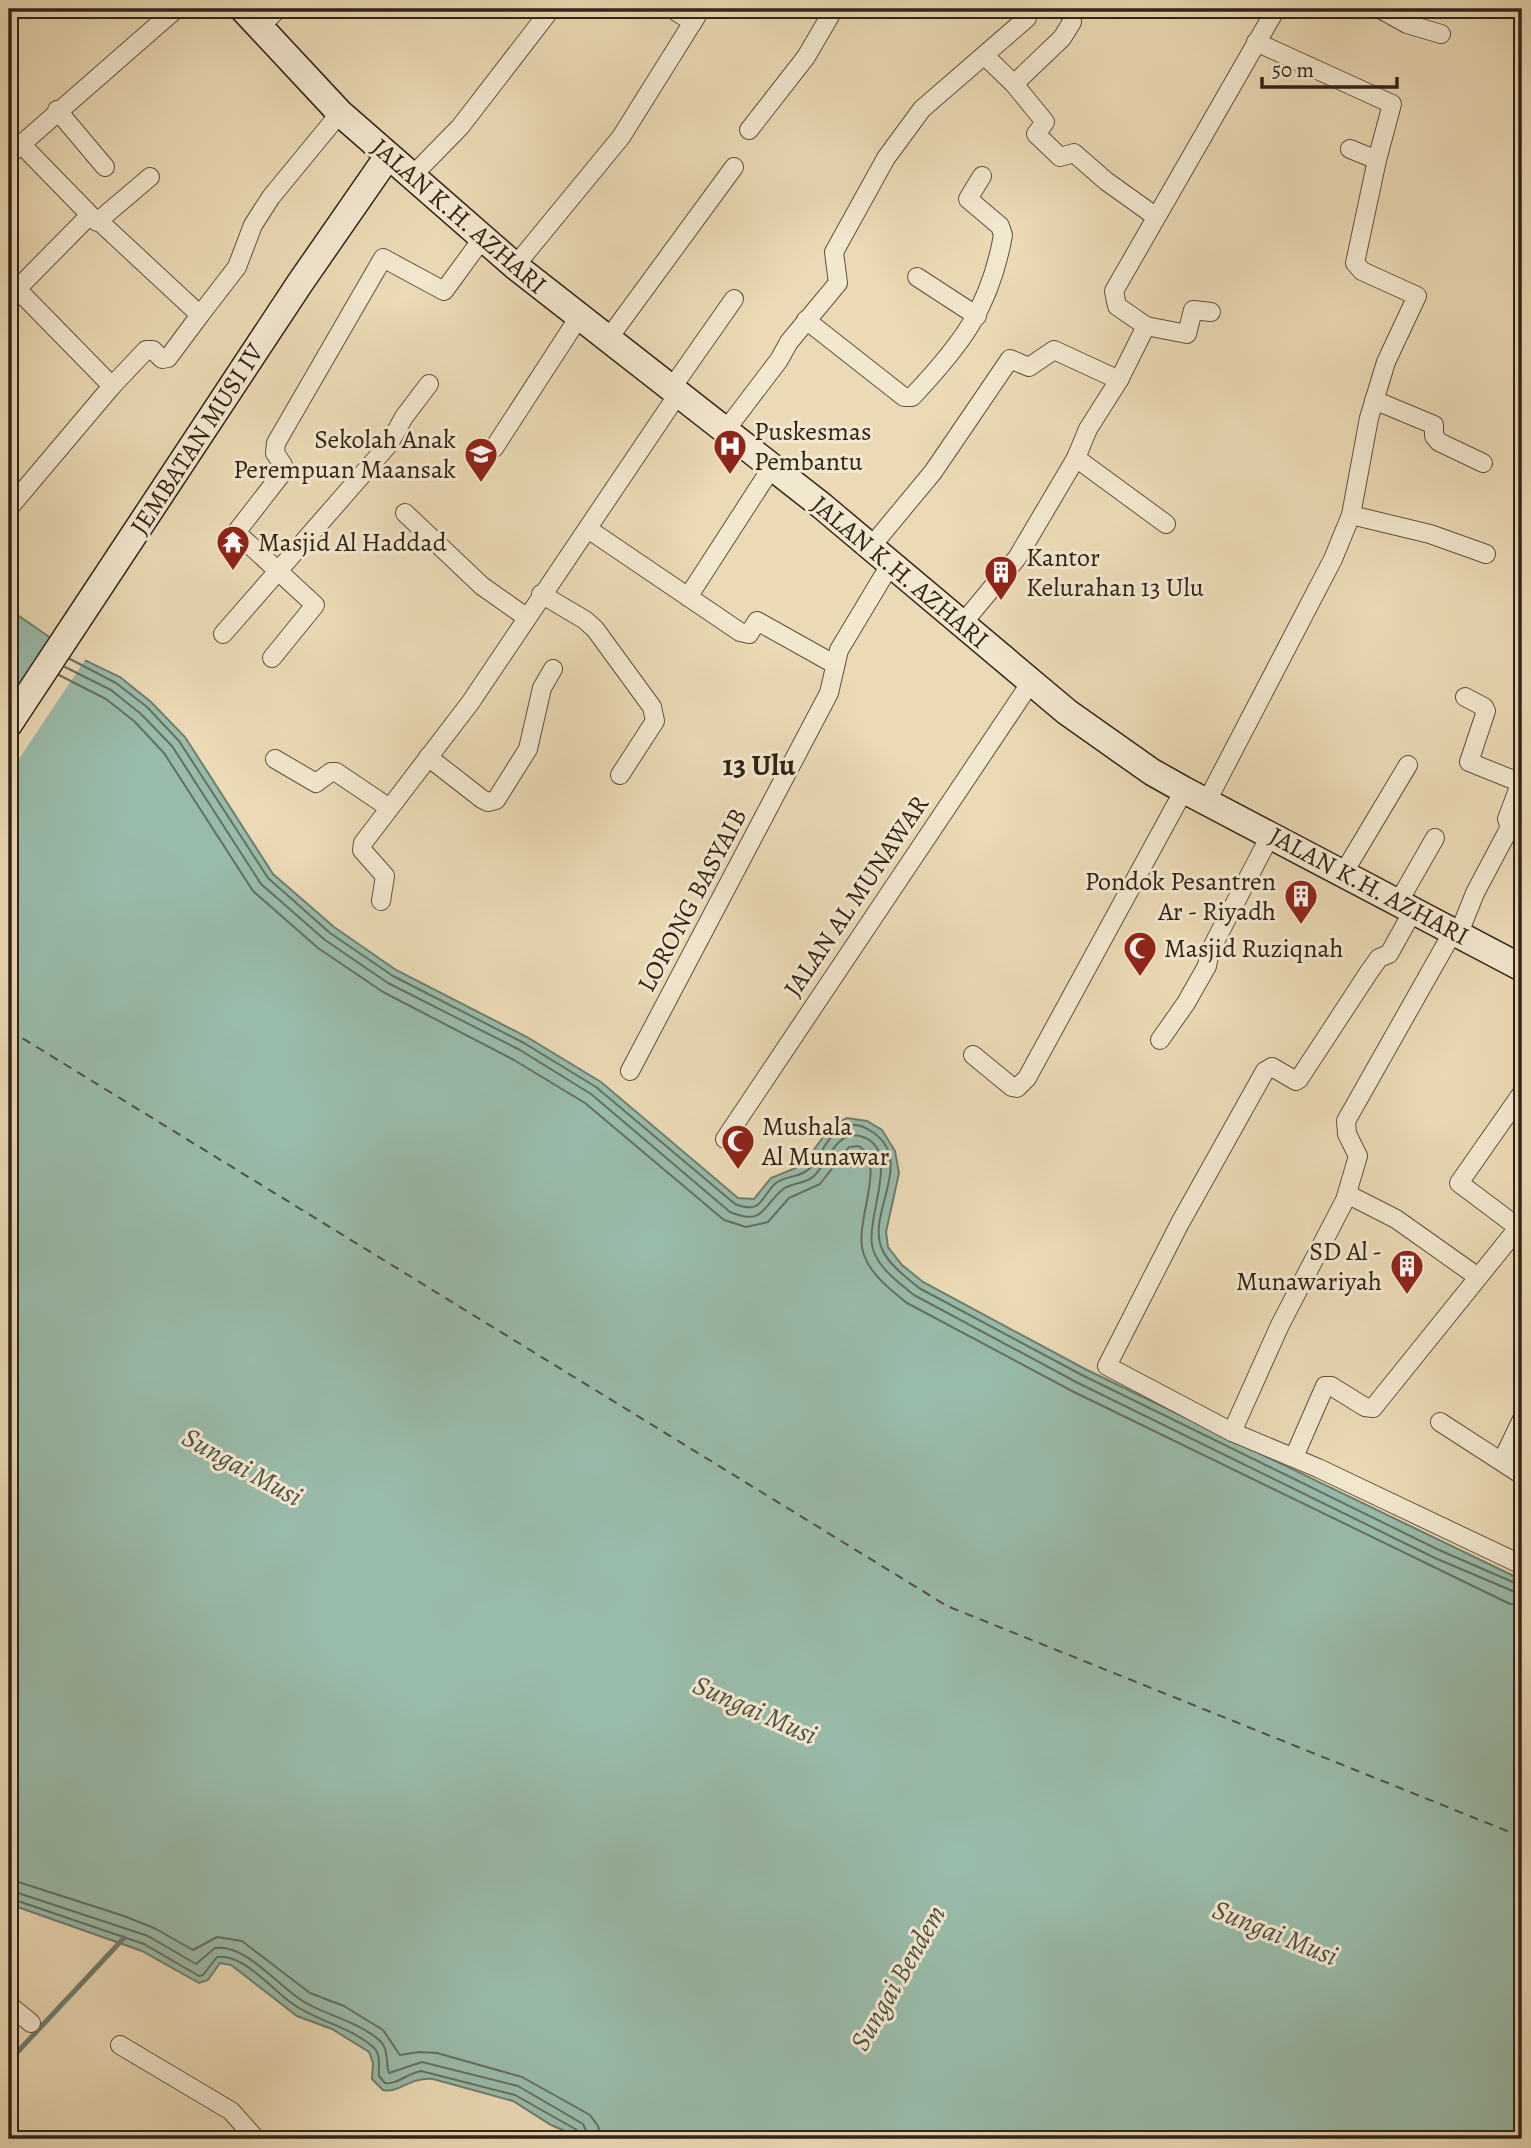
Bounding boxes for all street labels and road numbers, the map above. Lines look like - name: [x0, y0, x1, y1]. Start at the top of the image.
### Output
- street label: JALAN K.H. AZHARI: [364, 130, 554, 302]
- street label: JEMBATAN MUSI IV: [122, 336, 272, 541]
- street label: JALAN K.H. AZHARI: [804, 487, 996, 657]
- street label: JALAN AL MUNAWAR: [775, 788, 937, 1004]
- street label: LORONG BASYAIB: [629, 802, 755, 998]
- street label: JALAN K.H. AZHARI: [1263, 819, 1475, 953]

